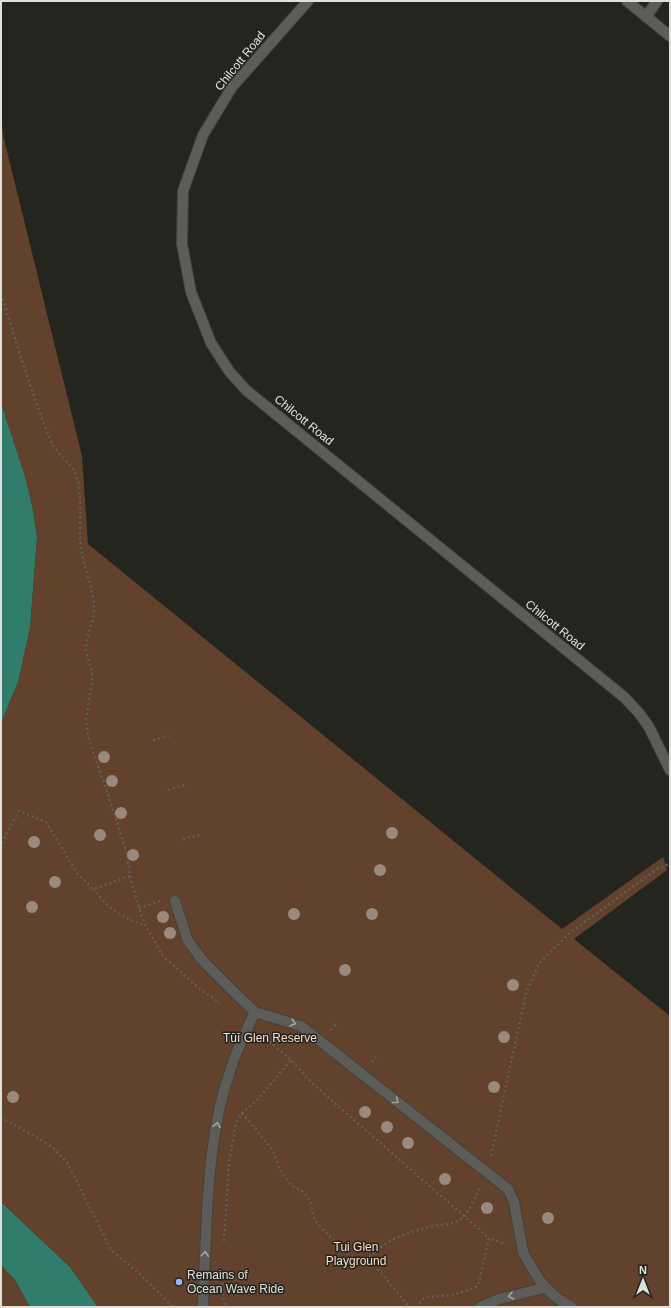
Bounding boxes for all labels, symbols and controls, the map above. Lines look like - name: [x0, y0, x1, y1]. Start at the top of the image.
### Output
- street label: Chilcott Road: [212, 29, 268, 93]
- street label: Chilcott Road: [272, 392, 336, 448]
- street label: Chilcott Road: [523, 597, 587, 653]
- one-way arrow: [289, 1018, 296, 1027]
- park label: Tūī Glen Reserve: [223, 1031, 317, 1045]
- one-way arrow: [392, 1096, 399, 1103]
- one-way arrow: [212, 1122, 221, 1128]
- park label: Tui Glen Playground: [326, 1240, 386, 1268]
- one-way arrow: [201, 1251, 210, 1257]
- north arrow: [623, 1260, 663, 1300]
- text: N: [639, 1264, 647, 1276]
- place label: Remains of Ocean Wave Ride: [187, 1268, 284, 1296]
- marker: Remains of Ocean Wave Ride: [174, 1277, 184, 1287]
- one-way arrow: [508, 1291, 515, 1300]

